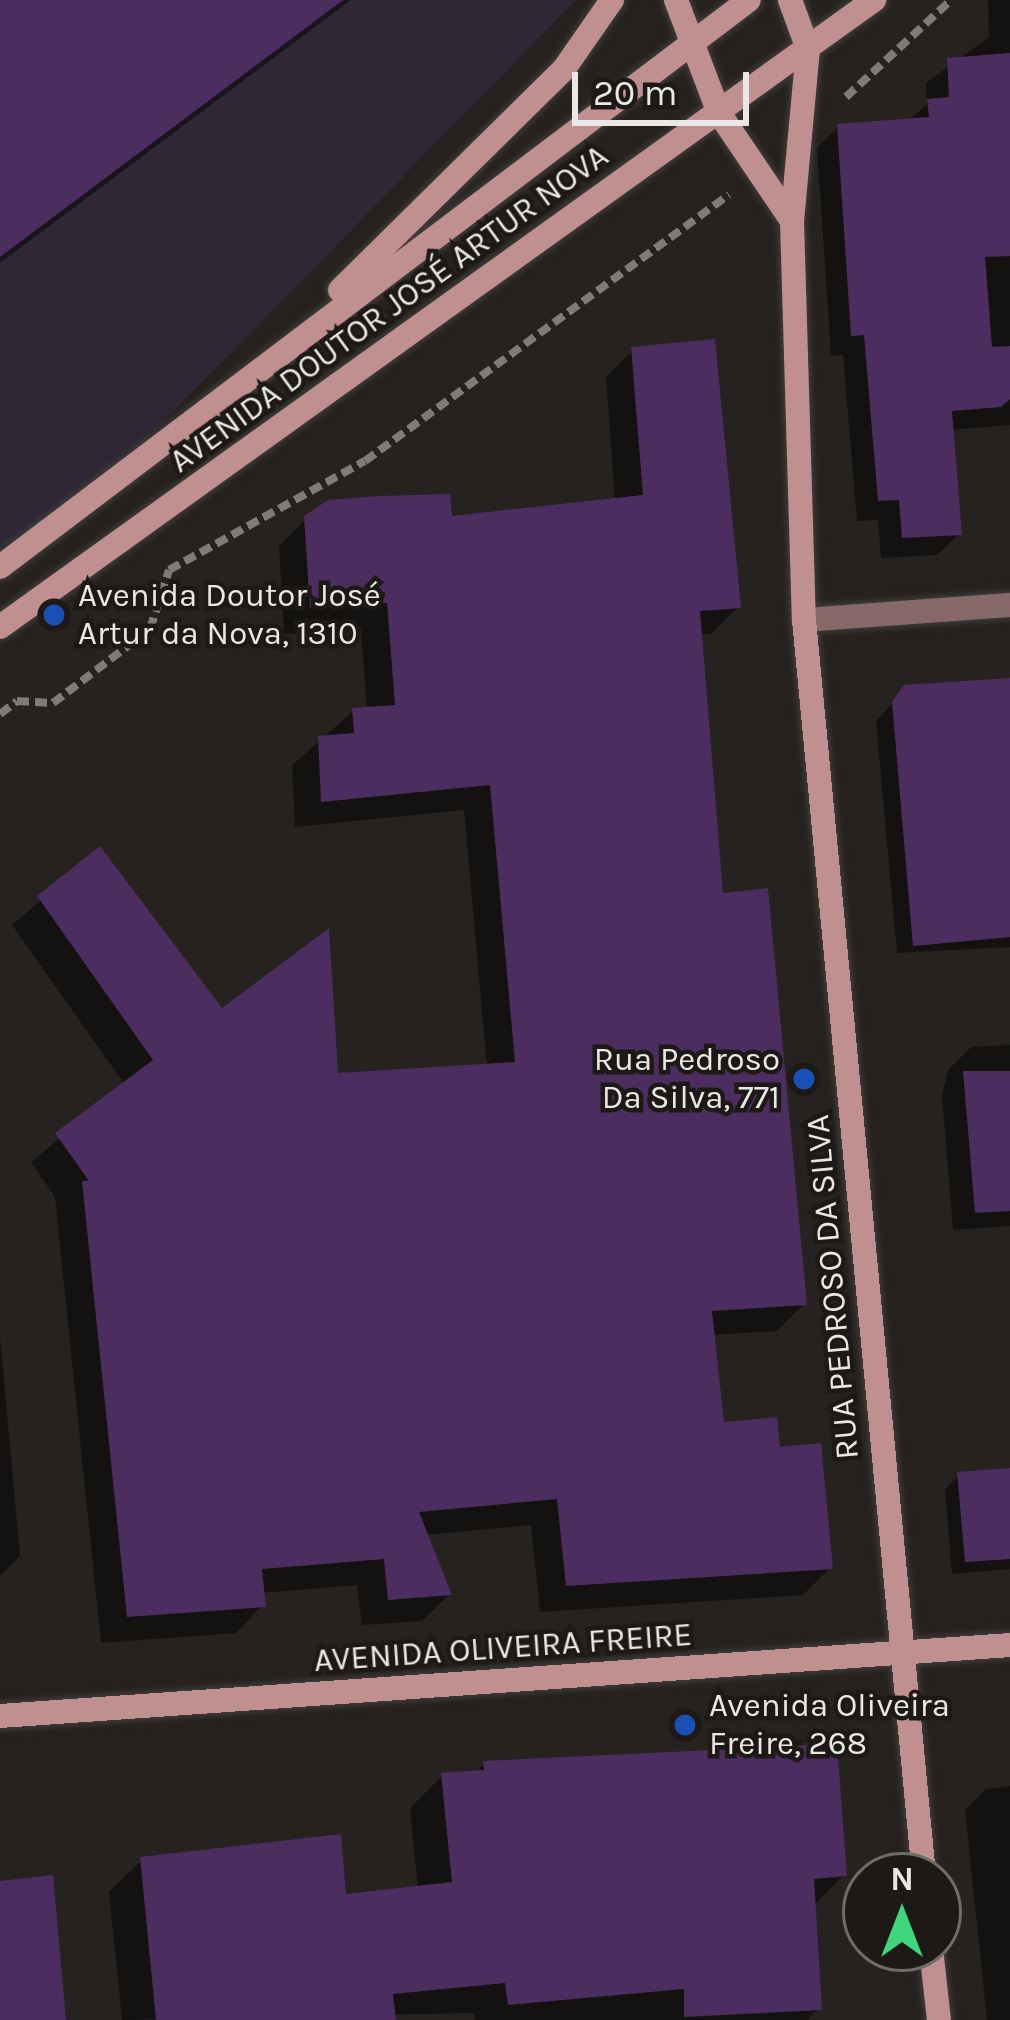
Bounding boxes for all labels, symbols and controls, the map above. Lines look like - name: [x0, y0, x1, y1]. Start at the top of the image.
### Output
- scale bar: [578, 48, 755, 122]
- text: 20 m: [593, 72, 677, 114]
- street label: AVENIDA DOUTOR JOSÉ ARTUR NOVA: [162, 137, 616, 481]
- place label: Avenida Doutor José Artur da Nova, 1310: [78, 576, 381, 654]
- marker: Avenida Doutor José Artur da Nova, 1310: [41, 602, 67, 628]
- place label: Rua Pedroso Da Silva, 771: [594, 1040, 780, 1118]
- marker: Rua Pedroso Da Silva, 771: [791, 1066, 817, 1092]
- street label: RUA PEDROSO DA SILVA: [798, 1113, 868, 1461]
- street label: AVENIDA OLIVEIRA FREIRE: [313, 1615, 693, 1681]
- place label: Avenida Oliveira Freire, 268: [709, 1686, 950, 1764]
- marker: Avenida Oliveira Freire, 268: [672, 1712, 698, 1738]
- north arrow: [842, 1852, 962, 1972]
- text: N: [890, 1860, 914, 1898]

